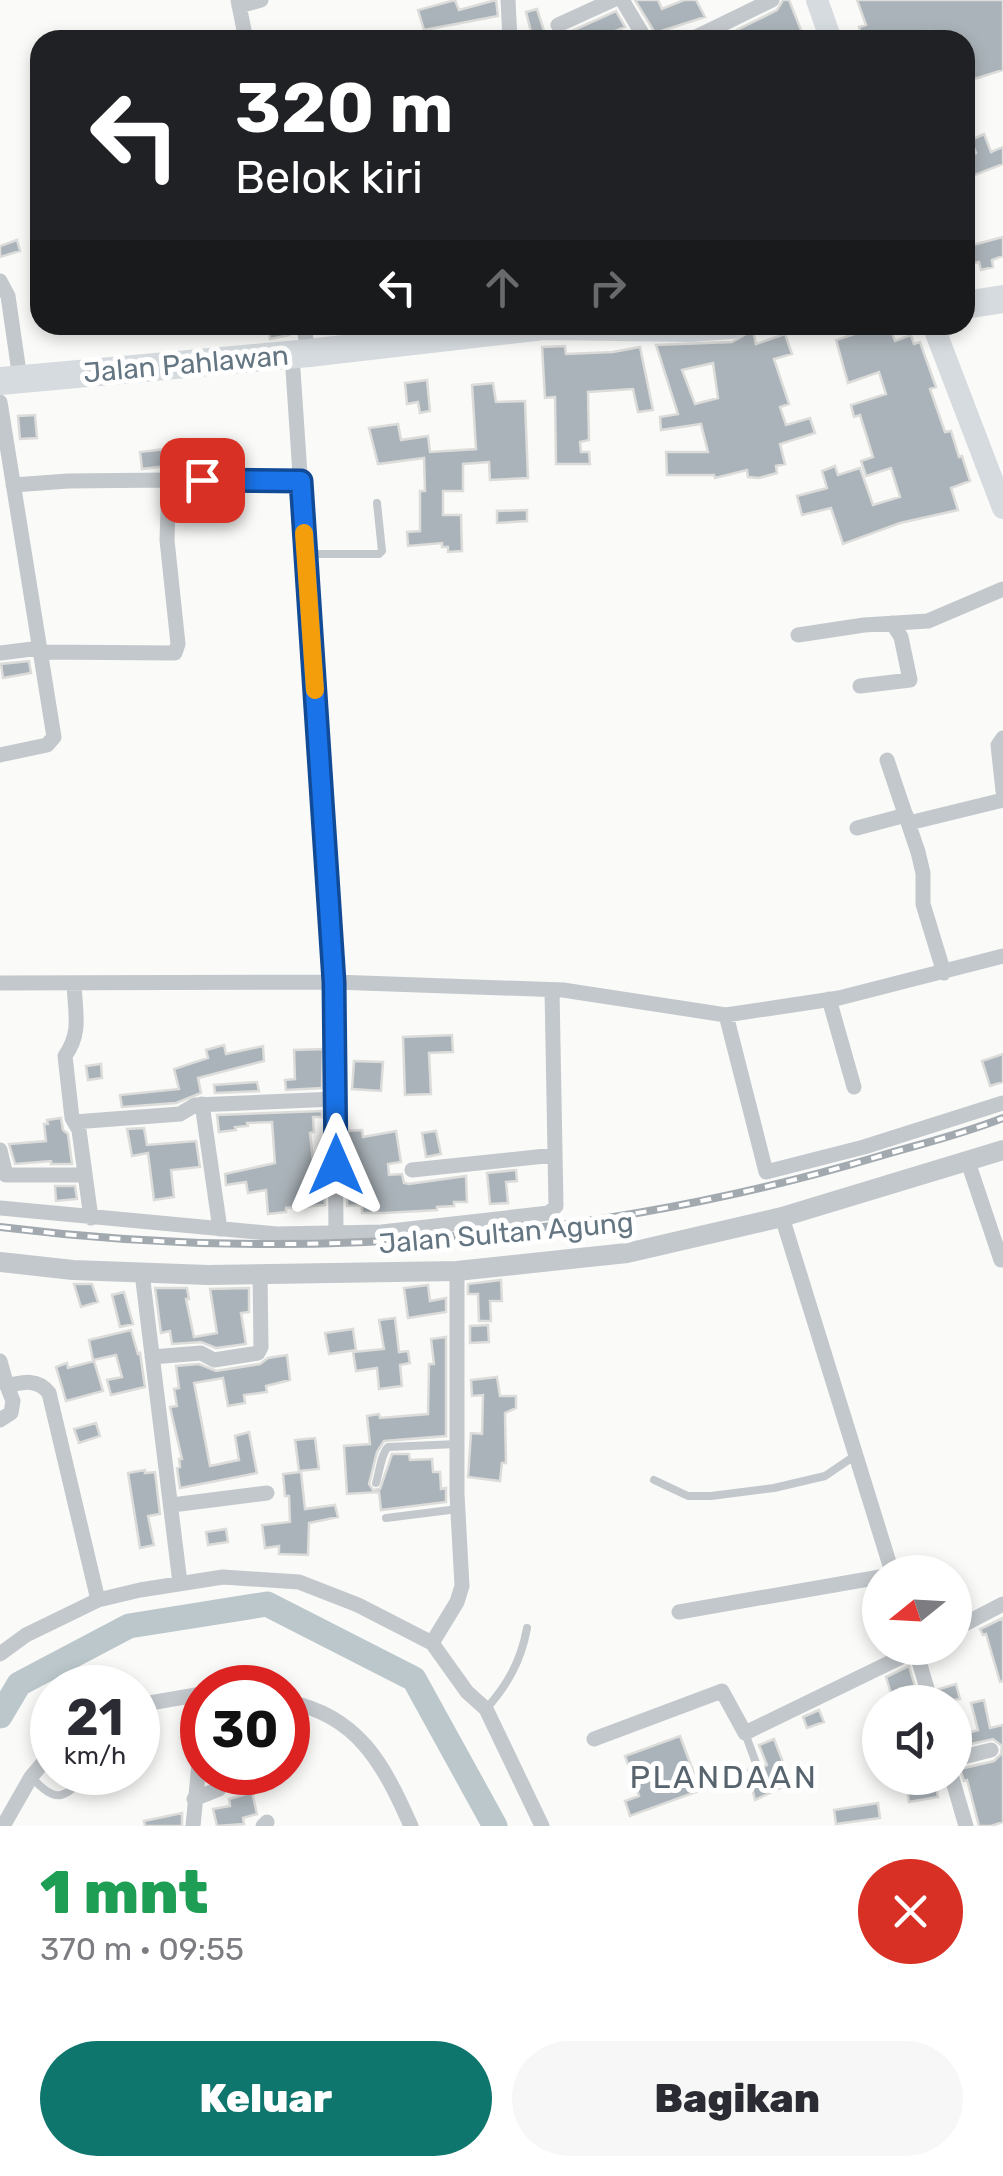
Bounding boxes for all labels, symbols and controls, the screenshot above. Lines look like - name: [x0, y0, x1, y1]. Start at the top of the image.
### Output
- text: 320 m: [235, 67, 453, 150]
- icon: left: [70, 70, 200, 200]
- text: Belok kiri: [235, 151, 423, 204]
- icon: left: [370, 260, 425, 315]
- icon: ahead: [475, 260, 530, 315]
- icon: right: [580, 260, 635, 315]
- street label: Jalan Pahlawan: [82, 339, 290, 389]
- pin: [160, 438, 245, 523]
- icon: arrive: [175, 453, 230, 508]
- position arrow: [284, 1113, 388, 1217]
- street label: Jalan Sultan Agung: [377, 1205, 635, 1261]
- north arrow: [862, 1555, 972, 1665]
- map controls: [862, 1555, 972, 1795]
- speed limit sign: 30: [180, 1665, 310, 1795]
- button: sound: [862, 1685, 972, 1795]
- text: 21: [66, 1688, 124, 1748]
- text: km/h: [64, 1741, 126, 1770]
- district label: PLANDAAN: [629, 1758, 819, 1796]
- text: 1 mnt: [40, 1857, 208, 1928]
- button: close: [858, 1859, 963, 1964]
- text: 370 m · 09:55: [40, 1930, 244, 1968]
- button: Keluar: [40, 2041, 492, 2156]
- button: Bagikan: [512, 2041, 963, 2156]

